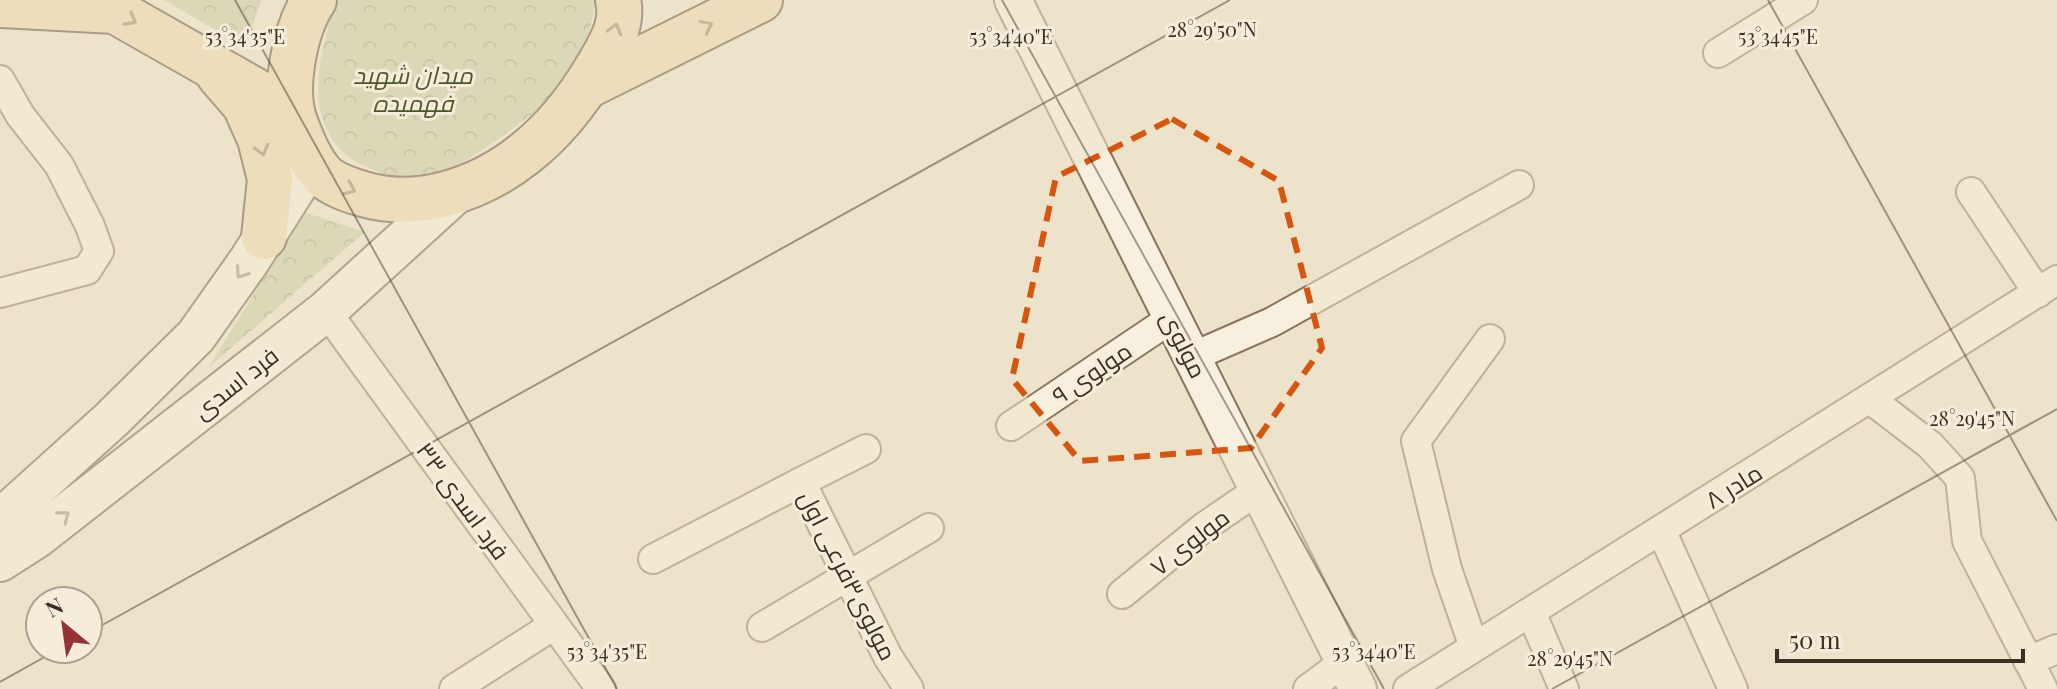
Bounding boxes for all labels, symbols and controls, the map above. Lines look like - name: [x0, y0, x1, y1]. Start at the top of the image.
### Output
- one-way arrow: [123, 10, 137, 26]
- text: 28°29'50"N: [1167, 15, 1257, 42]
- one-way arrow: [698, 21, 713, 36]
- text: 53°34'35"E: [205, 22, 285, 49]
- text: 53°34'40"E: [969, 22, 1053, 49]
- text: 53°34'45"E: [1738, 22, 1818, 49]
- one-way arrow: [606, 23, 623, 36]
- park label: میدان شهید فهمیده: [353, 58, 473, 118]
- one-way arrow: [253, 143, 270, 157]
- one-way arrow: [342, 179, 356, 195]
- one-way arrow: [236, 265, 251, 279]
- street label: مولوی: [1155, 305, 1215, 383]
- street label: مولوی ۹: [1045, 334, 1137, 410]
- street label: فرد اسدی: [186, 339, 284, 425]
- text: 28°29'45"N: [1929, 404, 2015, 431]
- street label: فرد اسدی ۳۳: [410, 435, 518, 565]
- street label: مادر ۸: [1699, 455, 1767, 515]
- street label: مولوی۳فرعی اول: [792, 485, 906, 665]
- street label: مولوی ۷: [1143, 500, 1235, 582]
- one-way arrow: [55, 511, 69, 526]
- north arrow: [24, 585, 104, 665]
- text: N: [40, 590, 68, 624]
- scale bar: [1777, 613, 2023, 663]
- text: 50 m: [1789, 623, 1841, 655]
- text: 53°34'35"E: [567, 637, 647, 664]
- text: 53°34'40"E: [1332, 637, 1416, 664]
- text: 28°29'45"N: [1527, 644, 1613, 671]

